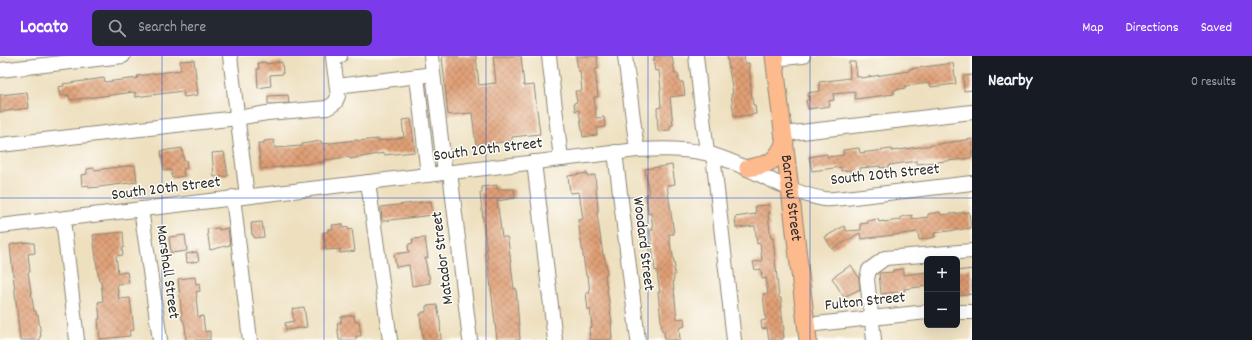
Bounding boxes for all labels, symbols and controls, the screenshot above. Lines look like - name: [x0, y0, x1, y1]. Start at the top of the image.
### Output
- search box: [92, 10, 372, 46]
- text: Locato: [20, 15, 68, 42]
- icon: search: [106, 17, 128, 39]
- text: Search here: [138, 17, 206, 39]
- text: Map: [1082, 18, 1104, 38]
- text: Directions: [1126, 18, 1179, 38]
- text: Saved: [1201, 18, 1232, 38]
- text: Nearby: [988, 70, 1032, 94]
- text: 0 results: [1191, 73, 1236, 92]
- street label: South 20th Street: [432, 132, 544, 168]
- street label: Barrow Street: [774, 153, 808, 243]
- street label: South 20th Street: [829, 158, 941, 192]
- street label: South 20th Street: [110, 171, 222, 207]
- street label: Woodard Street: [626, 196, 660, 292]
- street label: Matador Street: [426, 210, 460, 306]
- street label: Marshall Street: [149, 224, 185, 321]
- map controls: [924, 256, 960, 328]
- button: +: [924, 256, 960, 292]
- street label: Fulton Street: [824, 286, 906, 318]
- button: −: [924, 292, 960, 328]

